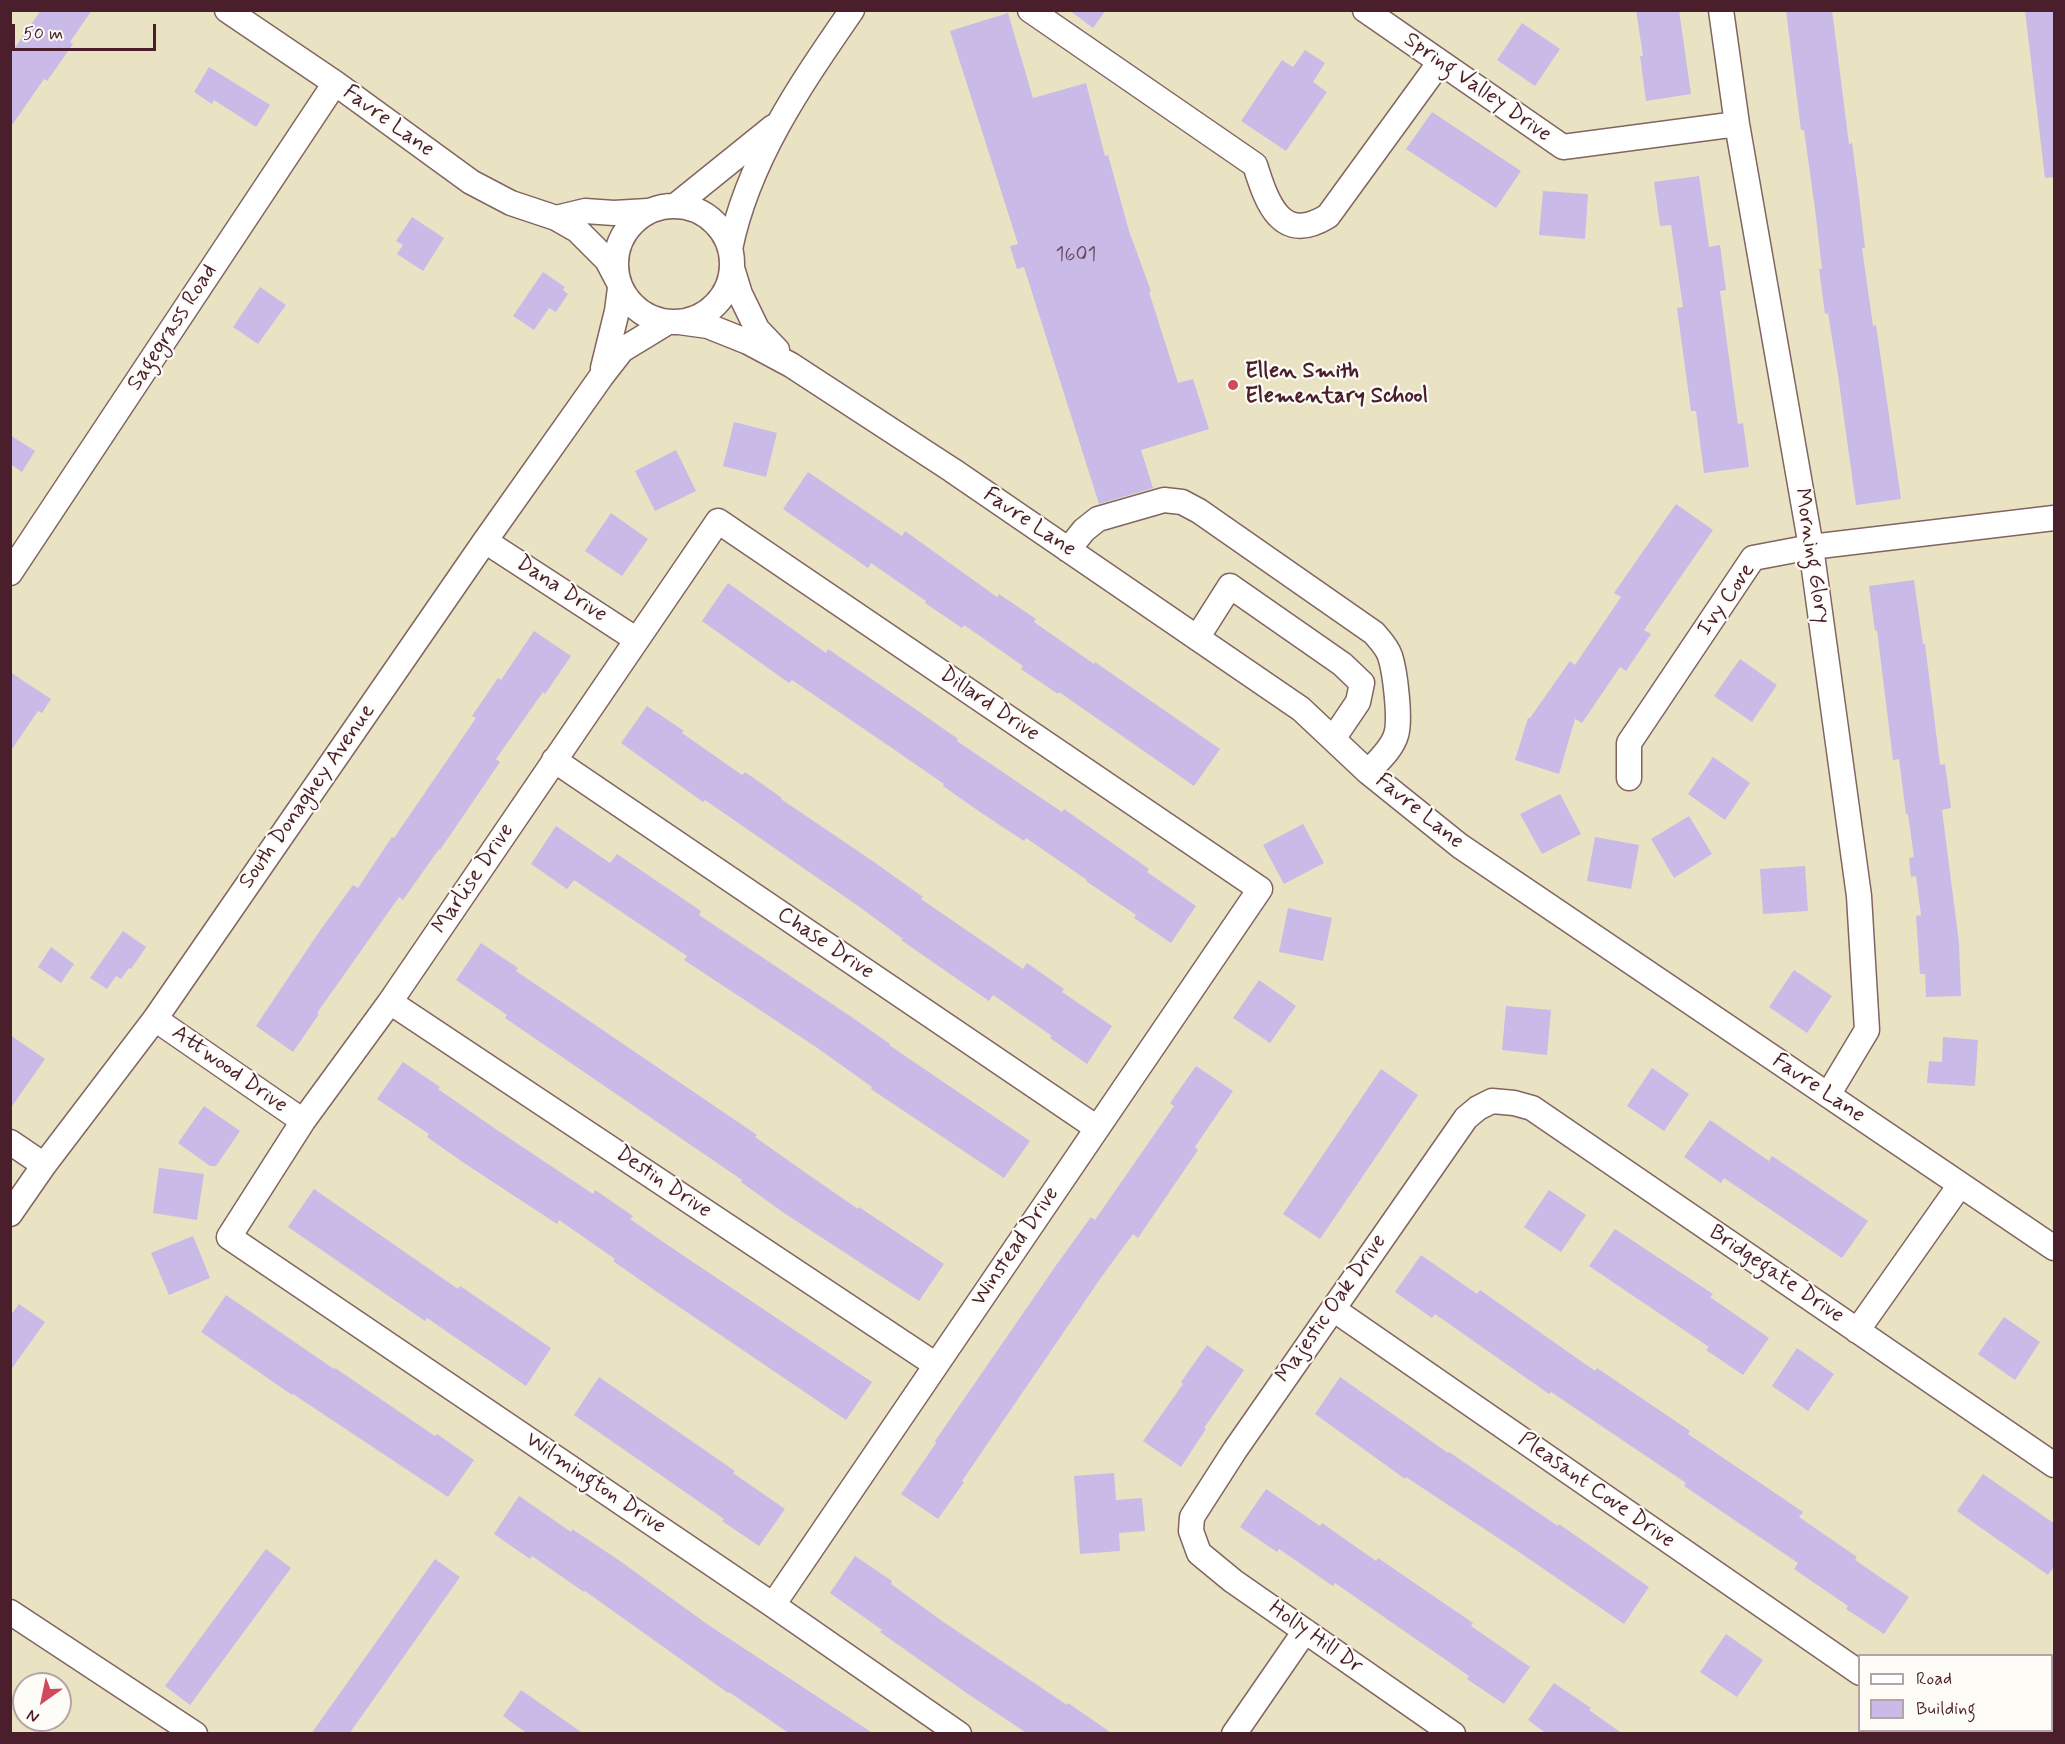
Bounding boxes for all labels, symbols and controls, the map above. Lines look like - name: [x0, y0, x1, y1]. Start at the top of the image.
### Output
- scale bar: [15, 12, 159, 50]
- text: 50 m: [23, 22, 63, 46]
- street label: Spring Valley Drive: [1398, 27, 1556, 149]
- street label: Favre Lane: [337, 80, 439, 164]
- house number: 1601: [1056, 244, 1096, 268]
- street label: Sagegrass Road: [122, 260, 224, 396]
- place label: Ellen Smith Elementary School: [1245, 359, 1428, 410]
- marker: Ellen Smith Elementary School: [1226, 378, 1240, 392]
- street label: Favre Lane: [978, 482, 1080, 564]
- street label: Morning Glory: [1787, 486, 1835, 626]
- street label: Dana Drive: [510, 551, 612, 629]
- street label: Ivy Cove: [1693, 559, 1761, 641]
- street label: Dillard Drive: [934, 662, 1044, 748]
- street label: South Donaghey Avenue: [234, 700, 382, 894]
- street label: Favre Lane: [1369, 768, 1469, 856]
- street label: Marlise Drive: [427, 819, 521, 939]
- street label: Chase Drive: [771, 902, 879, 986]
- street label: Attwood Drive: [166, 1020, 292, 1120]
- street label: Favre Lane: [1767, 1048, 1869, 1130]
- street label: Destin Drive: [610, 1141, 716, 1225]
- street label: Winstead Drive: [966, 1182, 1066, 1312]
- street label: Bridgegate Drive: [1704, 1220, 1848, 1330]
- street label: Majestic Oak Drive: [1271, 1230, 1393, 1388]
- street label: Wilmington Drive: [520, 1427, 670, 1541]
- street label: Pleasant Cove Drive: [1513, 1427, 1679, 1555]
- street label: Holly Hill Dr: [1263, 1596, 1367, 1680]
- legend: [1858, 1654, 2053, 1732]
- text: Road: [1916, 1667, 1952, 1691]
- north arrow: [12, 1672, 72, 1732]
- text: Building: [1916, 1697, 1976, 1721]
- text: N: [23, 1704, 43, 1728]

